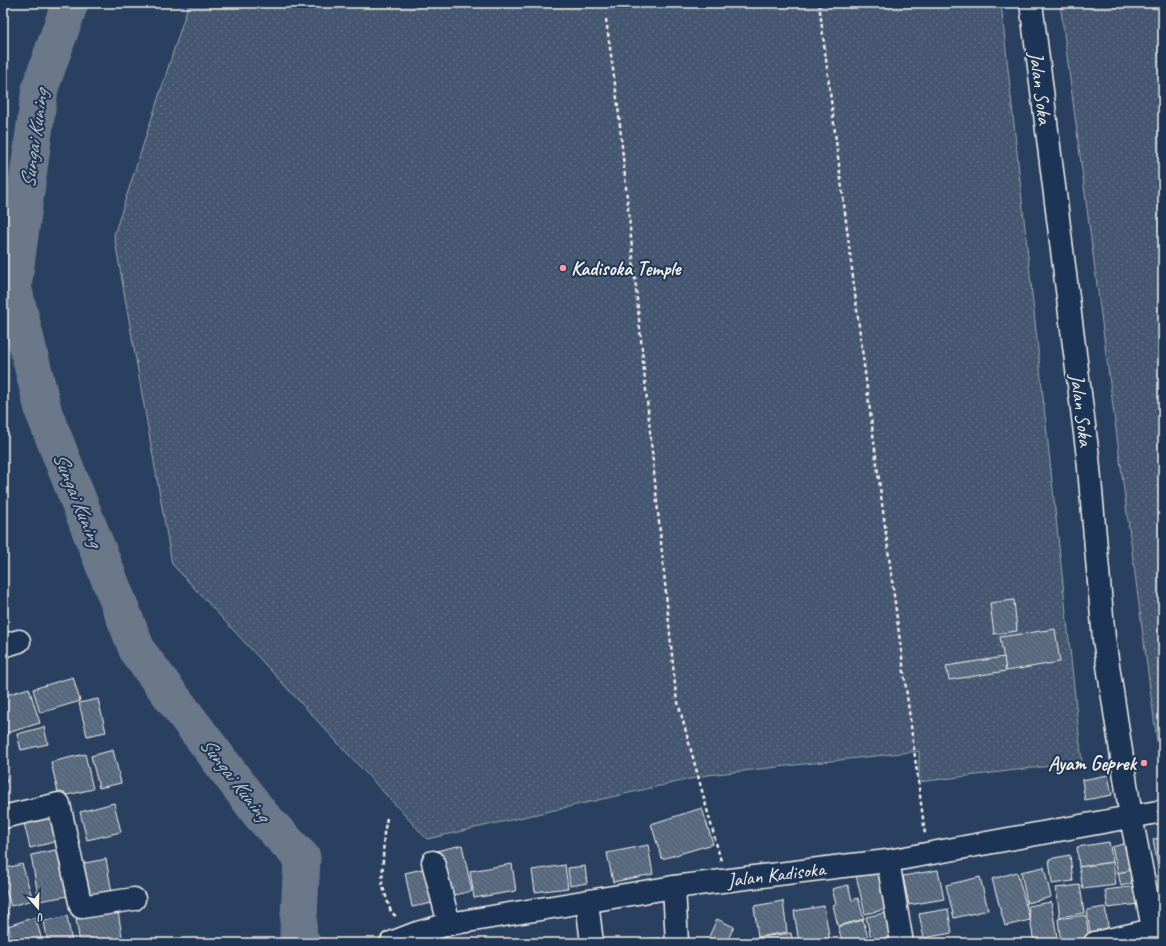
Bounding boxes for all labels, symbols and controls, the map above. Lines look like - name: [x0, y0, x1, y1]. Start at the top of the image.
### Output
- street label: Jalan Soka: [1024, 49, 1057, 127]
- water label: Sungai Kuning: [14, 85, 54, 190]
- place label: Kadisoka Temple: [571, 256, 682, 281]
- marker: Kadisoka Temple: [558, 263, 568, 273]
- street label: Jalan Soka: [1065, 371, 1098, 449]
- water label: Sungai Kuning: [47, 448, 110, 553]
- water label: Sungai Kuning: [194, 732, 278, 829]
- place label: Ayam Geprek: [1048, 751, 1138, 776]
- marker: Ayam Geprek: [1139, 758, 1149, 768]
- street label: Jalan Kadisoka: [725, 856, 828, 893]
- north arrow: [18, 888, 58, 928]
- text: U: [34, 910, 46, 926]

